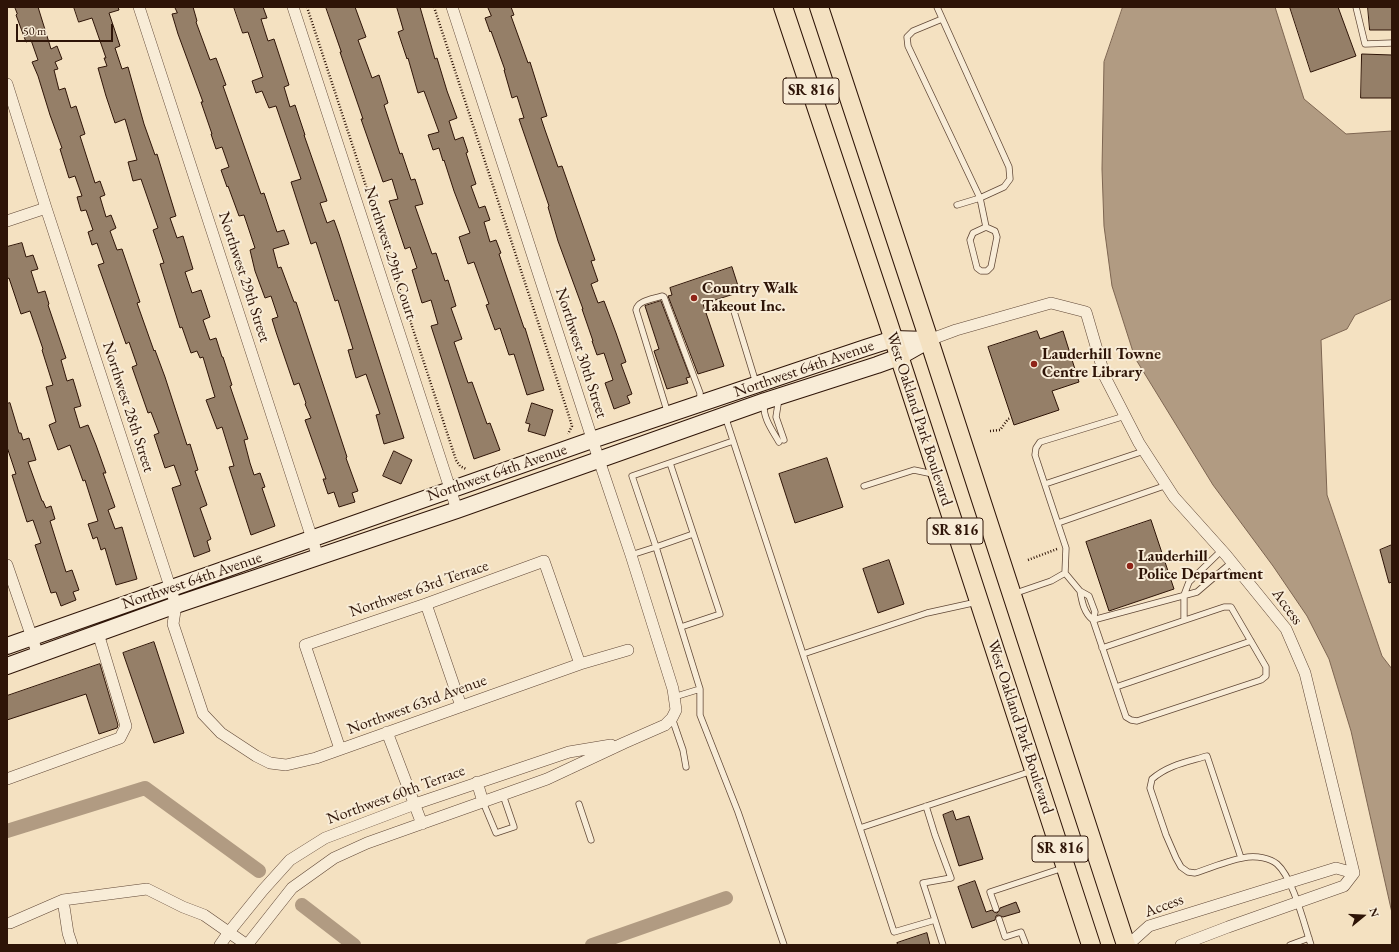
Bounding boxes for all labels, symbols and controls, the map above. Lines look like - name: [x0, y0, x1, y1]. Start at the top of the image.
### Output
- scale bar: [18, 16, 115, 42]
- text: 50 m: [23, 23, 46, 39]
- road number: SR 816: [783, 78, 839, 104]
- street label: Northwest 29th Court: [359, 184, 421, 322]
- street label: Northwest 29th Street: [214, 209, 274, 345]
- place label: Country Walk Takeout Inc.: [702, 279, 798, 317]
- street label: Northwest 30th Street: [551, 285, 611, 421]
- marker: Country Walk Takeout Inc.: [689, 293, 699, 303]
- street label: West Oakland Park Boulevard: [882, 330, 956, 508]
- street label: Northwest 64th Avenue: [732, 336, 876, 402]
- street label: Northwest 28th Street: [98, 339, 158, 475]
- place label: Lauderhill Towne Centre Library: [1042, 345, 1161, 383]
- marker: Lauderhill Towne Centre Library: [1029, 359, 1039, 369]
- street label: Northwest 64th Avenue: [425, 440, 569, 506]
- road number: SR 816: [927, 518, 983, 544]
- place label: Lauderhill Police Department: [1138, 547, 1263, 585]
- street label: Northwest 64th Avenue: [120, 548, 264, 614]
- street label: Northwest 63rd Terrace: [347, 556, 491, 622]
- marker: Lauderhill Police Department: [1125, 561, 1135, 571]
- street label: Access: [1267, 585, 1307, 629]
- street label: West Oakland Park Boulevard: [983, 638, 1057, 816]
- street label: Northwest 63rd Avenue: [345, 671, 489, 739]
- street label: Northwest 60th Terrace: [324, 761, 468, 829]
- road number: SR 816: [1032, 836, 1088, 862]
- street label: Access: [1142, 890, 1186, 922]
- north arrow: [1343, 896, 1383, 936]
- text: N: [1366, 906, 1382, 919]

